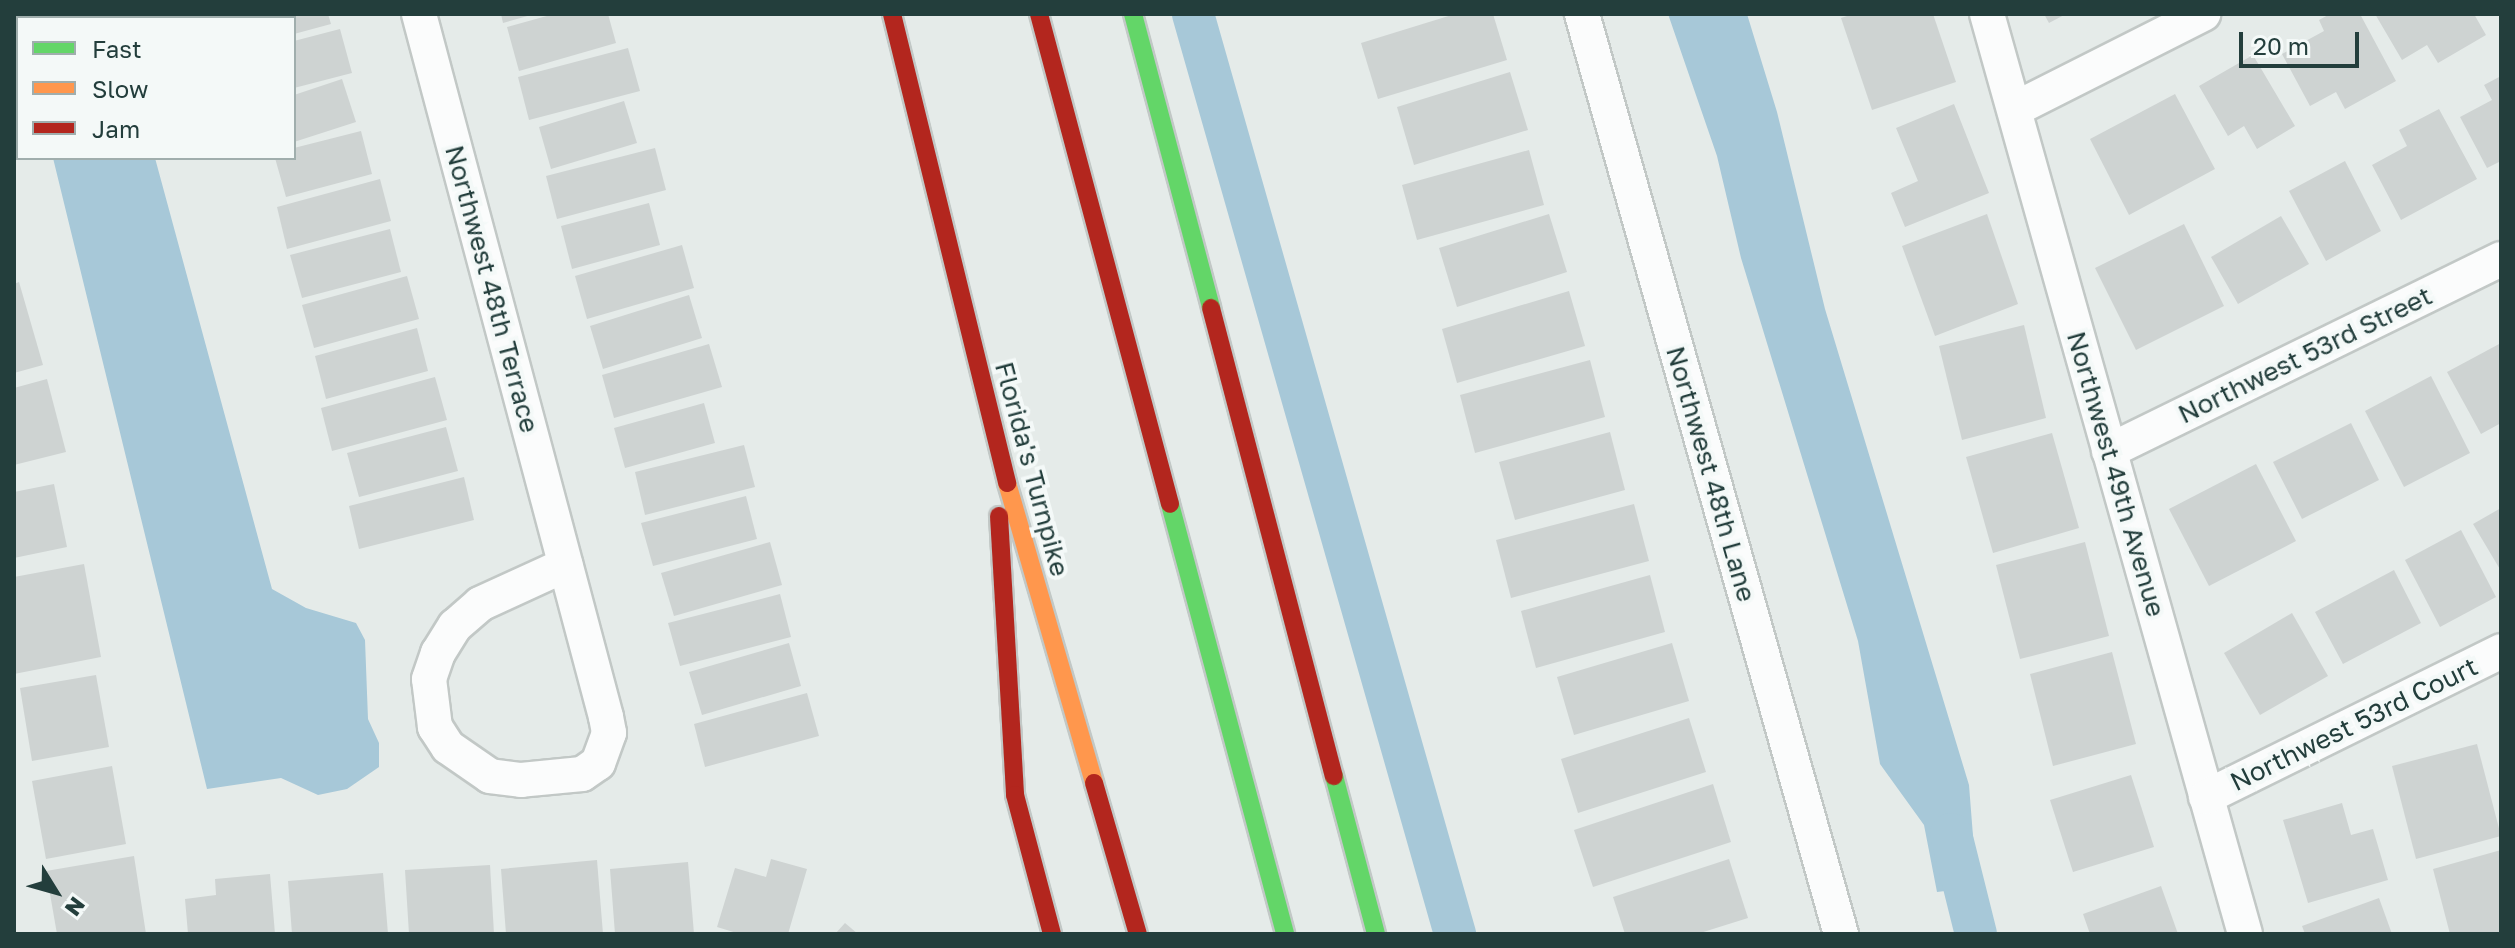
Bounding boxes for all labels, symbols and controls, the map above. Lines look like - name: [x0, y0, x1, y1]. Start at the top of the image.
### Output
- legend: [16, 16, 296, 160]
- scale bar: [2243, 16, 2363, 66]
- text: 20 m: [2253, 31, 2309, 60]
- text: Fast: [92, 34, 142, 63]
- text: Slow: [92, 74, 148, 103]
- text: Jam: [92, 114, 140, 143]
- street label: Northwest 48th Terrace: [439, 142, 545, 436]
- street label: Northwest 53rd Street: [2173, 280, 2437, 430]
- street label: Northwest 49th Avenue: [2060, 328, 2172, 620]
- street label: Northwest 48th Lane: [1660, 343, 1762, 605]
- street label: Florida's Turnpike: [988, 358, 1076, 580]
- street label: Northwest 53rd Court: [2225, 650, 2483, 798]
- north arrow: [16, 852, 96, 932]
- text: N: [60, 892, 91, 922]

